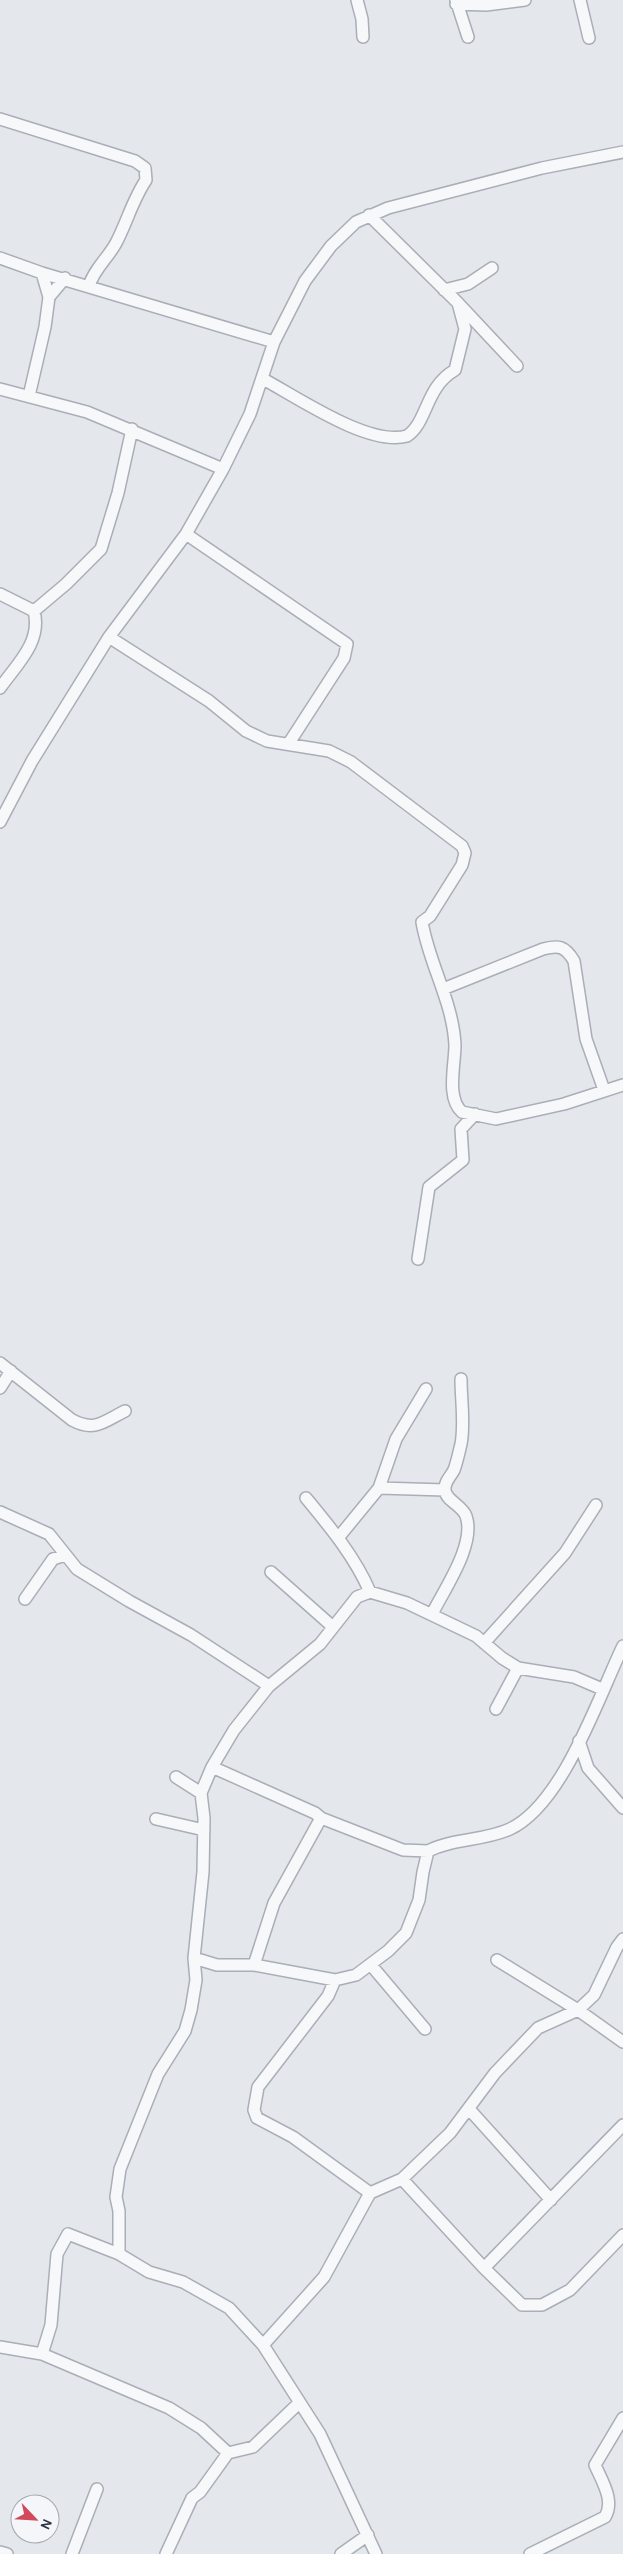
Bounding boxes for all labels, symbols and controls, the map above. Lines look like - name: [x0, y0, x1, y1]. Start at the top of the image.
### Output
- north arrow: [10, 2494, 60, 2544]
- text: N: [37, 2516, 56, 2532]

